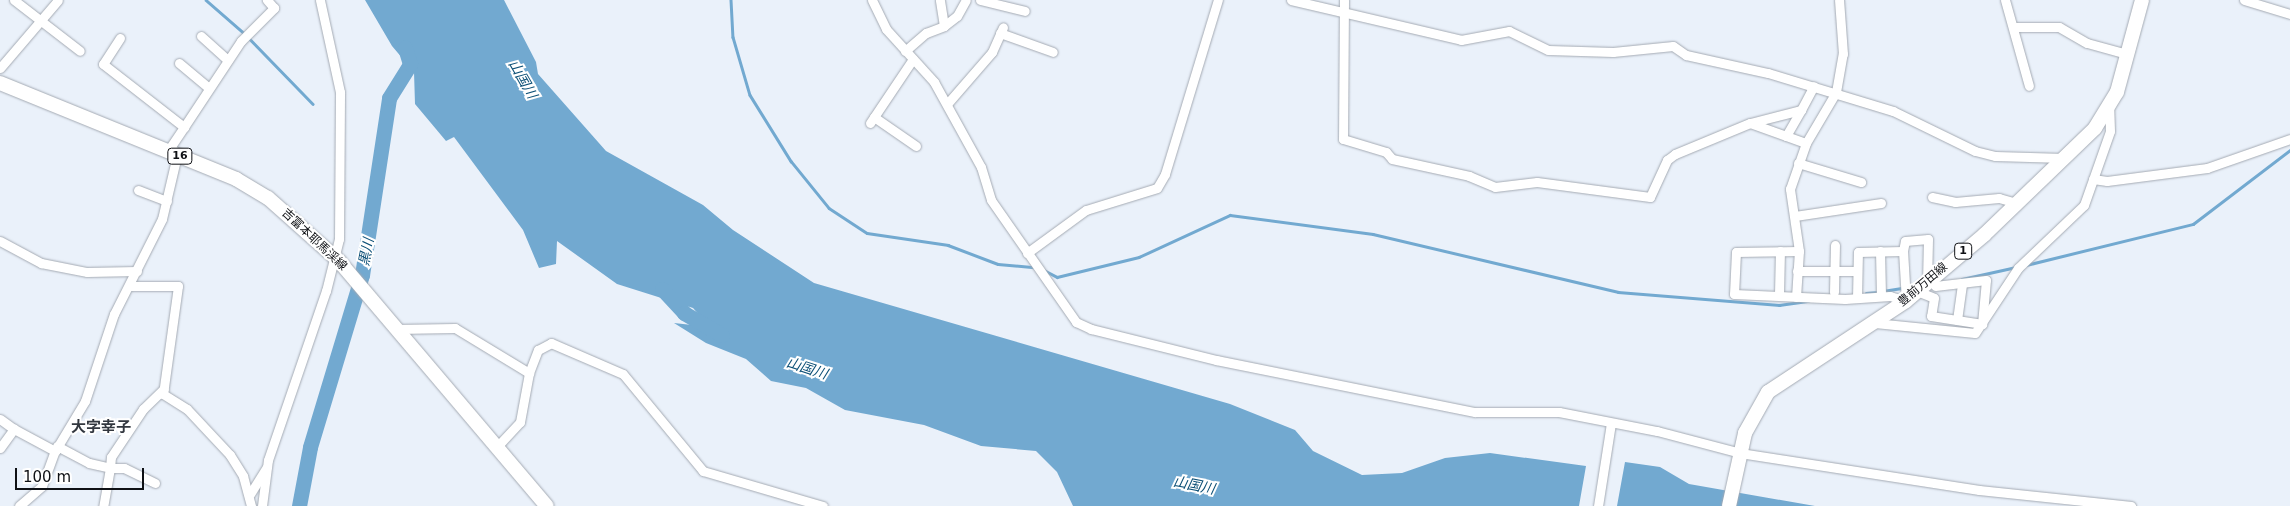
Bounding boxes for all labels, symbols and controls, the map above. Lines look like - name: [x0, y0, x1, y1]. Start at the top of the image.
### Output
- water label: 山国川: [505, 57, 541, 101]
- road number: 16: [166, 148, 194, 164]
- street label: 吉富本耶馬渓線: [278, 206, 350, 274]
- water label: 黒川: [355, 237, 377, 267]
- road number: 1: [1953, 242, 1973, 260]
- street label: 豊前万田線: [1895, 260, 1951, 310]
- water label: 山国川: [784, 354, 830, 382]
- district label: 大字幸子: [71, 419, 131, 437]
- scale bar: [18, 458, 146, 490]
- text: 100 m: [23, 468, 71, 486]
- water label: 山国川: [1172, 473, 1216, 497]

